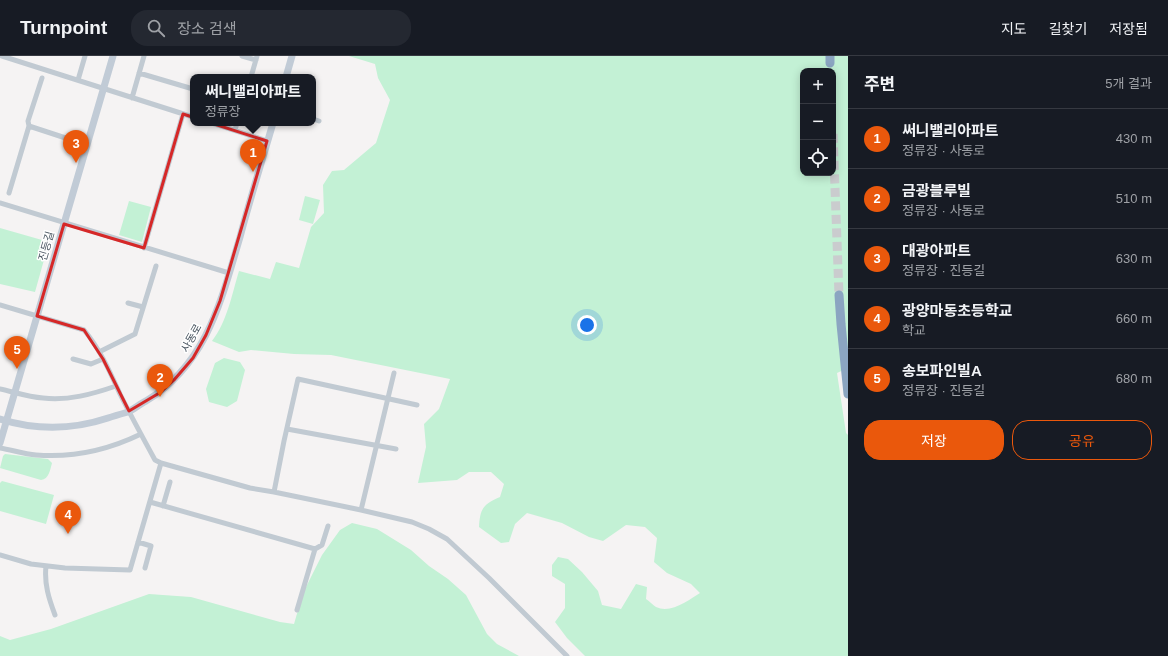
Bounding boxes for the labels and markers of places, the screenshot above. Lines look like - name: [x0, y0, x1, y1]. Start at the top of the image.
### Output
- pin: 3: [63, 130, 89, 163]
- pin: 1: [240, 139, 266, 172]
- pin: 5: [4, 336, 30, 369]
- pin: 2: [147, 364, 173, 397]
- pin: 4: [55, 501, 81, 534]

